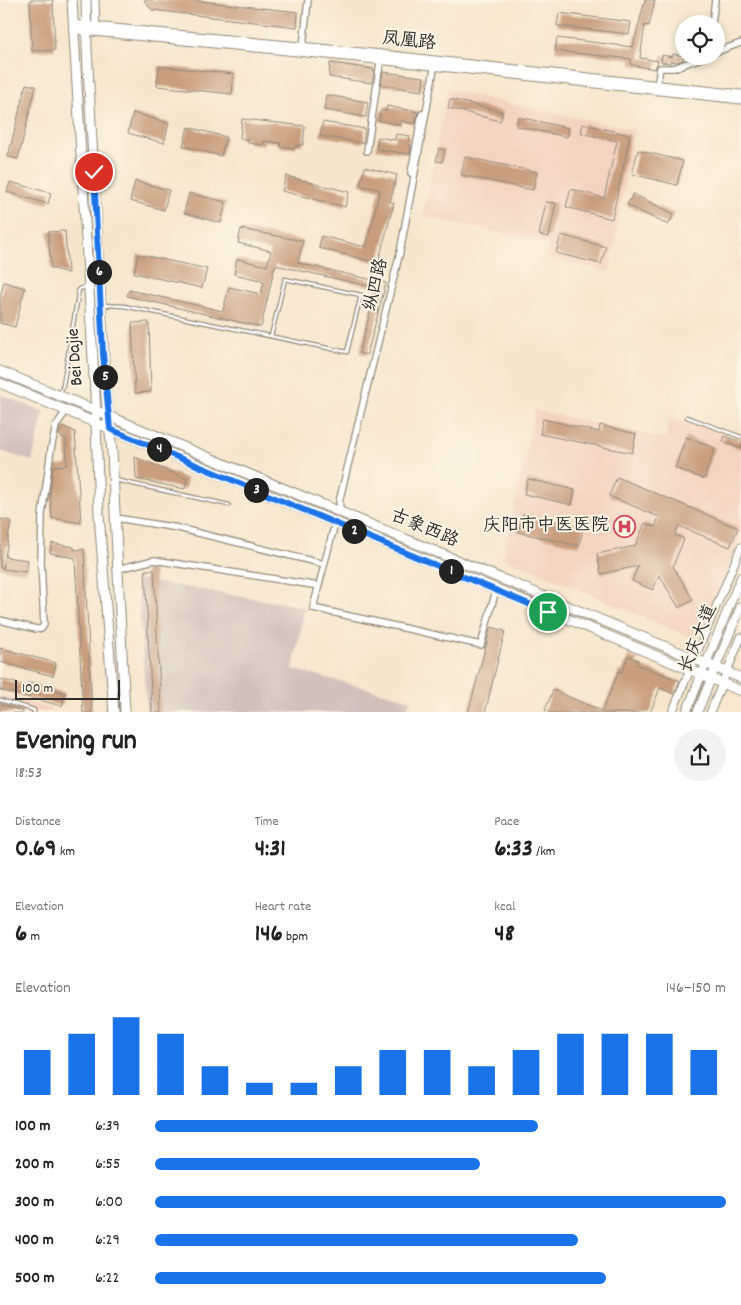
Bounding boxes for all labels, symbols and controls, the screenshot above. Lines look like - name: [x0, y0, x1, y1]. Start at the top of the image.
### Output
- map controls: [675, 15, 725, 65]
- button: locate: [675, 15, 725, 65]
- street label: 凤凰路: [381, 27, 437, 57]
- pin: [73, 151, 115, 193]
- icon: check: [80, 158, 108, 186]
- street label: 纵四路: [359, 256, 395, 314]
- pin: 6: [86, 260, 112, 284]
- text: 6: [96, 262, 103, 282]
- street label: Bei Dajie: [62, 327, 90, 387]
- pin: 5: [92, 364, 118, 390]
- text: 5: [102, 367, 109, 387]
- pin: 4: [146, 436, 172, 462]
- text: 4: [157, 439, 162, 459]
- pin: 3: [244, 478, 268, 502]
- text: 3: [253, 480, 260, 500]
- street label: 古象西路: [386, 503, 462, 555]
- place label: 庆阳市中医医院: [483, 514, 609, 539]
- hospital icon: 庆阳市中医医院: [613, 514, 637, 538]
- pin: 2: [342, 518, 366, 544]
- text: 2: [351, 521, 358, 541]
- pin: 1: [438, 558, 464, 584]
- text: 1: [450, 561, 453, 581]
- pin: [527, 591, 569, 633]
- icon: arrive: [534, 598, 562, 626]
- street label: 长庆大道: [674, 601, 724, 677]
- scale bar: [15, 678, 120, 701]
- text: 100 m: [22, 679, 53, 699]
- text: Evening run: [15, 723, 137, 763]
- button: share: [674, 729, 726, 781]
- text: 18:53: [15, 762, 42, 785]
- text: Distance: [15, 812, 61, 832]
- text: Time: [255, 812, 279, 832]
- text: Pace: [494, 812, 519, 832]
- text: 0.69: [15, 832, 56, 868]
- text: 4:31: [255, 832, 286, 868]
- text: 6:33: [494, 832, 533, 868]
- text: km: [56, 842, 75, 862]
- text: /km: [533, 842, 556, 862]
- text: Elevation: [15, 897, 64, 917]
- text: Heart rate: [255, 897, 311, 917]
- text: kcal: [494, 897, 516, 917]
- text: 6: [15, 917, 27, 953]
- text: 146: [255, 917, 283, 953]
- text: 48: [494, 917, 515, 953]
- text: m: [27, 927, 40, 947]
- text: bpm: [283, 927, 308, 947]
- text: Elevation: [15, 977, 71, 1000]
- text: 146–150 m: [666, 977, 726, 1000]
- text: 100 m: [15, 1115, 51, 1138]
- text: 6:39: [95, 1115, 120, 1138]
- text: 200 m: [15, 1153, 54, 1176]
- text: 6:55: [95, 1153, 120, 1176]
- text: 300 m: [15, 1191, 54, 1214]
- text: 6:00: [95, 1191, 123, 1214]
- text: 400 m: [15, 1229, 54, 1252]
- text: 6:29: [95, 1229, 120, 1252]
- text: 500 m: [15, 1267, 55, 1290]
- text: 6:22: [95, 1267, 119, 1290]

